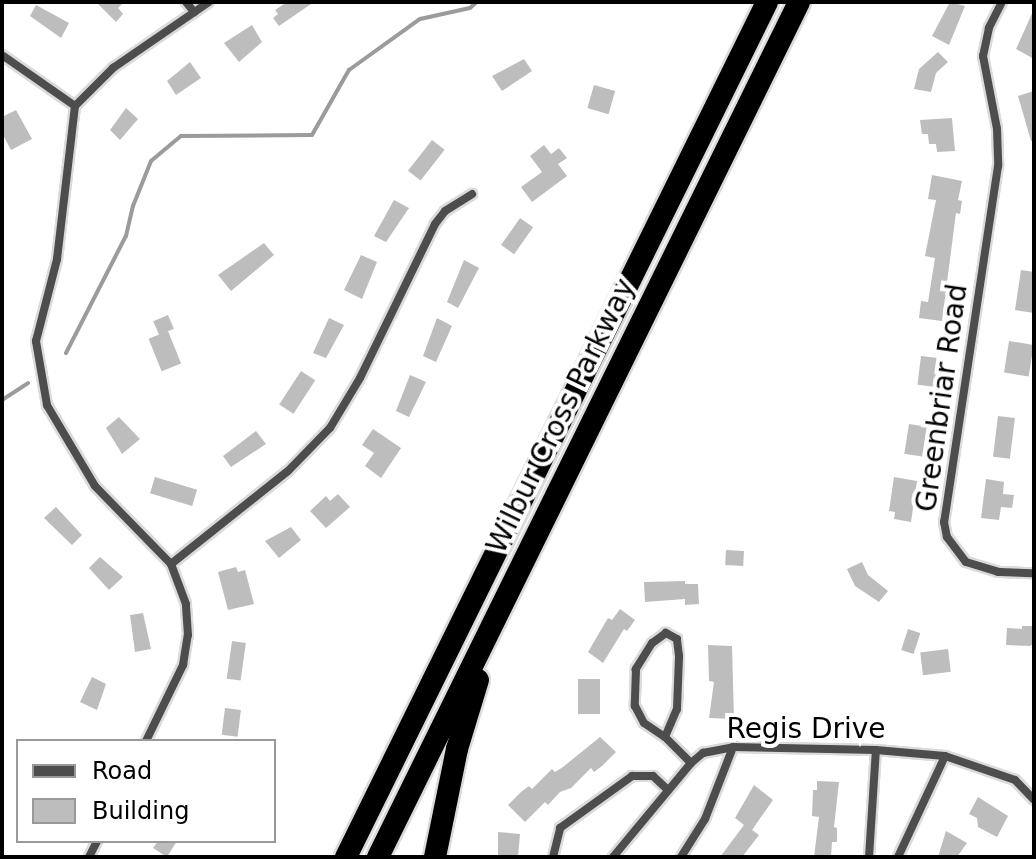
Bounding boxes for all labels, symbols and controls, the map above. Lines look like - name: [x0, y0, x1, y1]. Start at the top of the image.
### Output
- street label: Wilbur Cross Parkway: [480, 273, 642, 559]
- street label: Greenbriar Road: [909, 282, 975, 514]
- street label: Regis Drive: [726, 712, 886, 746]
- legend: [16, 739, 276, 843]
- text: Road: [92, 757, 152, 785]
- text: Building: [92, 797, 189, 825]

